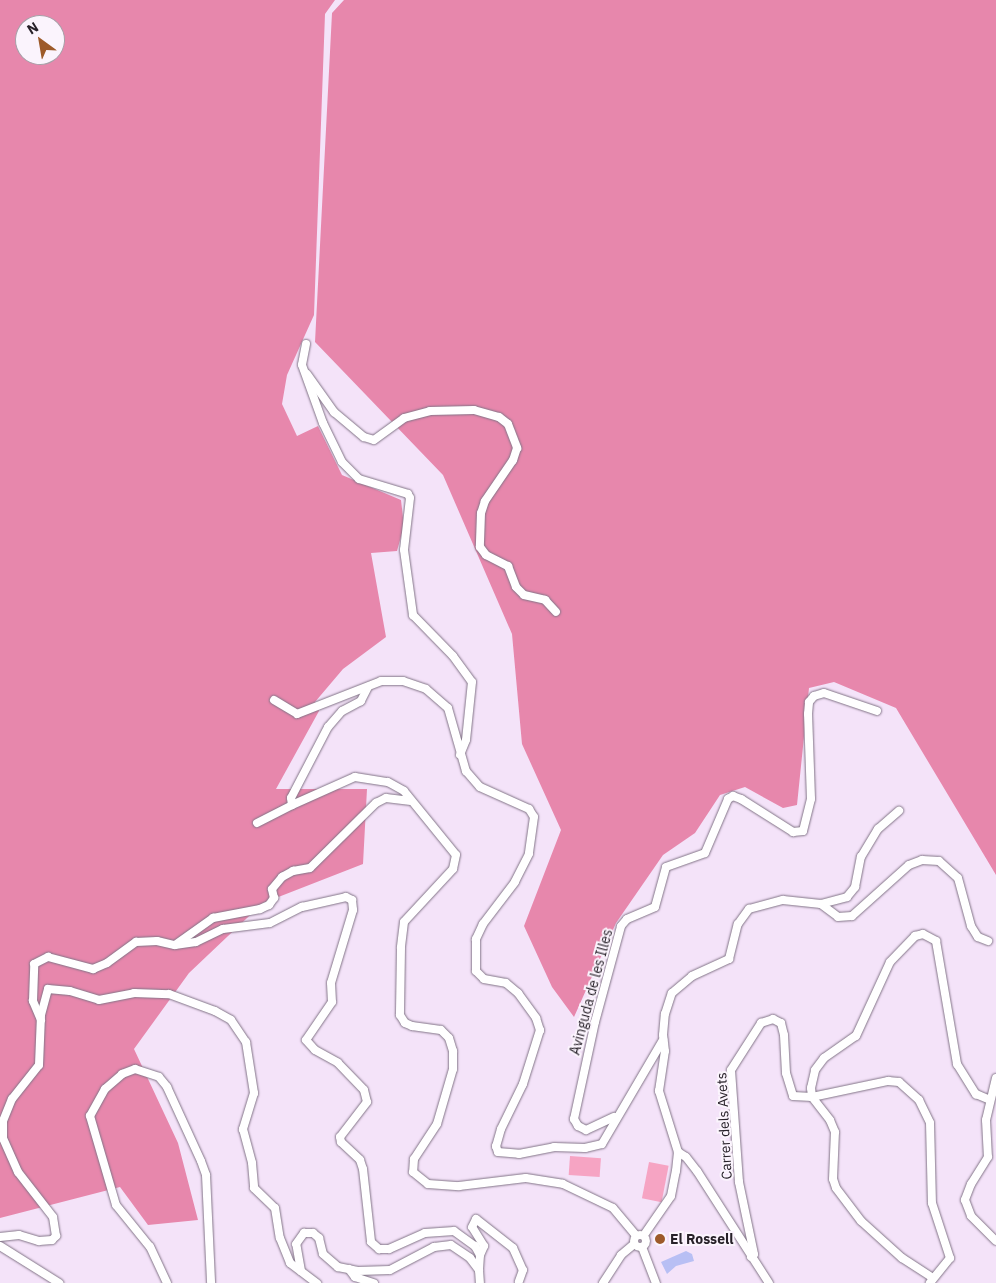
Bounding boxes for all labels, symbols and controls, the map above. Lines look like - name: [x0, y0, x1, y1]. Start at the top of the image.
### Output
- north arrow: [15, 15, 65, 65]
- text: N: [24, 18, 42, 38]
- street label: Avinguda de les Illes: [566, 927, 616, 1057]
- street label: Carrer dels Avets: [713, 1072, 735, 1180]
- place label: El Rossell: [670, 1231, 733, 1247]
- marker: El Rossell: [654, 1233, 666, 1245]

